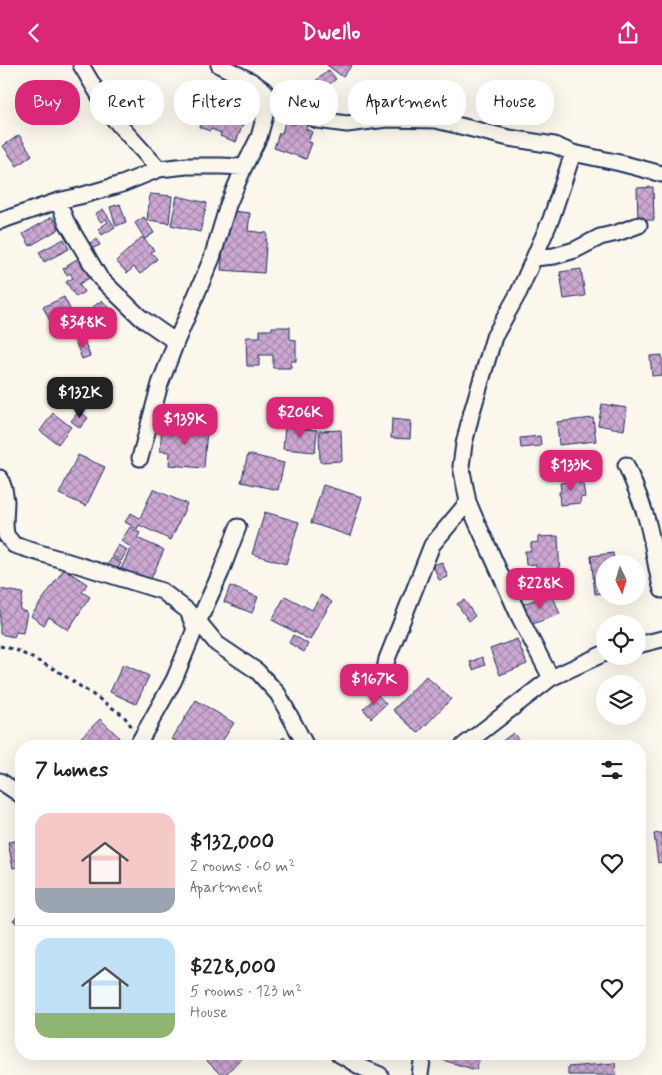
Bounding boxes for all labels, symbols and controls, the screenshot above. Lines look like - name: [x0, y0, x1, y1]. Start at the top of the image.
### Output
- icon: back: [20, 19, 48, 47]
- text: Dwello: [301, 19, 361, 47]
- icon: share: [614, 19, 642, 47]
- chip: Buy: [15, 80, 80, 125]
- chip: Rent: [90, 80, 164, 125]
- chip: Filters: [174, 80, 260, 125]
- chip: New: [270, 80, 338, 125]
- chip: Apartment: [348, 80, 466, 125]
- chip: House: [476, 80, 554, 125]
- pin: $348K: [48, 307, 118, 349]
- text: $348K: [60, 312, 106, 333]
- pin: $132K: [45, 377, 115, 419]
- text: $132K: [58, 382, 102, 403]
- pin: $206K: [265, 397, 335, 439]
- text: $206K: [277, 402, 323, 423]
- pin: $139K: [150, 403, 220, 446]
- text: $139K: [163, 409, 207, 430]
- pin: $133K: [536, 449, 606, 492]
- text: $133K: [550, 455, 592, 476]
- north arrow: [596, 555, 646, 605]
- map controls: [596, 555, 646, 725]
- pin: $228K: [505, 567, 575, 610]
- text: $228K: [517, 573, 563, 594]
- button: locate: [596, 615, 646, 665]
- pin: $167K: [339, 663, 409, 706]
- text: $167K: [351, 669, 397, 690]
- button: layers: [596, 675, 646, 725]
- text: 7 homes: [35, 756, 108, 784]
- icon: filters: [598, 756, 626, 784]
- text: $132,000: [190, 828, 274, 856]
- icon: home: [75, 833, 135, 893]
- icon: heart: [598, 849, 626, 877]
- text: 2 rooms · 60 m²: [190, 856, 295, 877]
- text: Apartment: [190, 877, 263, 898]
- text: $228,000: [190, 953, 276, 981]
- icon: home: [75, 958, 135, 1018]
- icon: heart: [598, 974, 626, 1002]
- text: 5 rooms · 123 m²: [190, 981, 302, 1002]
- text: House: [190, 1002, 228, 1023]

